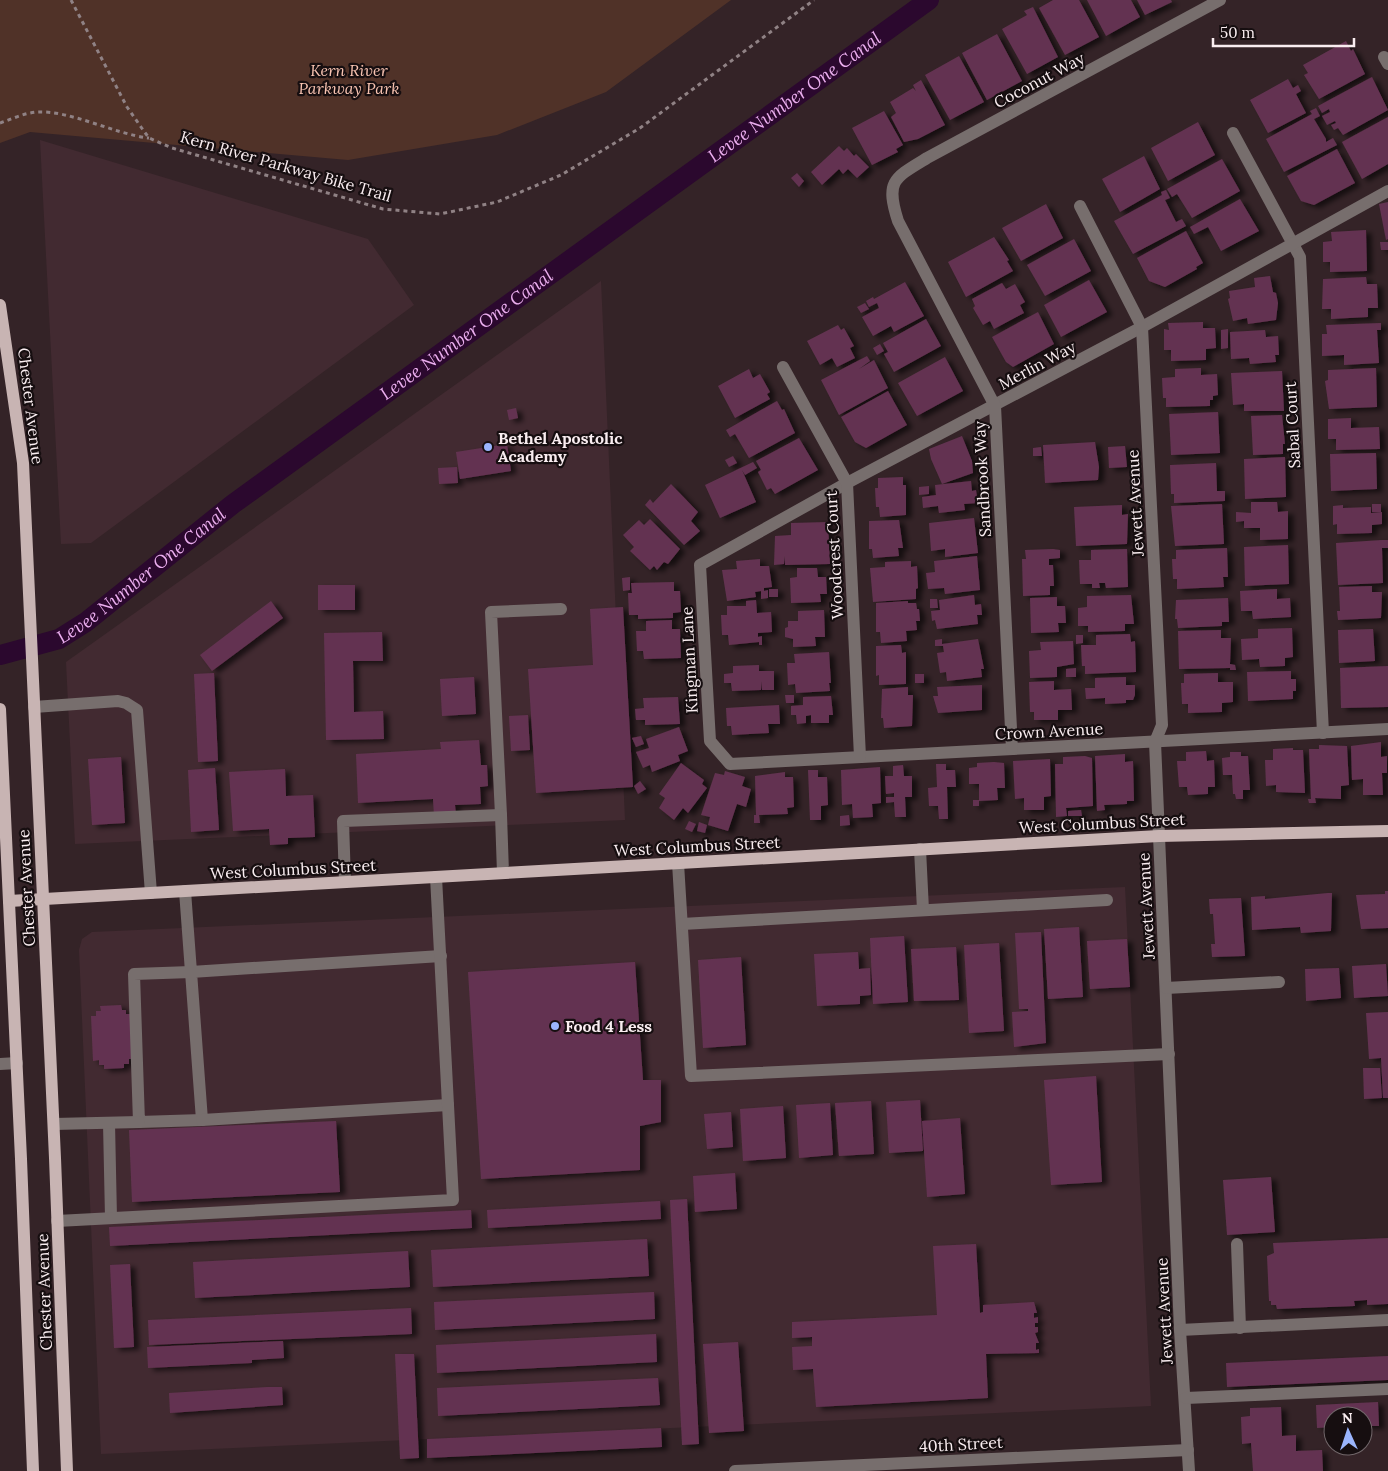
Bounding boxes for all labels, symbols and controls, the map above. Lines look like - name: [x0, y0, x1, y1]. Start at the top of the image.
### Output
- scale bar: [1213, 15, 1354, 47]
- text: 50 m: [1220, 23, 1255, 42]
- water label: Levee Number One Canal: [703, 27, 885, 167]
- street label: Coconut Way: [990, 47, 1088, 112]
- park label: Kern River Parkway Park: [298, 60, 400, 98]
- street label: Kern River Parkway Bike Trail: [178, 126, 394, 206]
- water label: Levee Number One Canal: [375, 264, 557, 405]
- street label: Merlin Way: [995, 336, 1080, 394]
- street label: Chester Avenue: [14, 347, 48, 466]
- street label: Sabal Court: [1280, 380, 1304, 469]
- street label: Sandbrook Way: [969, 420, 995, 537]
- place label: Bethel Apostolic Academy: [498, 428, 623, 466]
- marker: Bethel Apostolic Academy: [482, 441, 494, 453]
- street label: Jewett Avenue: [1122, 449, 1148, 558]
- street label: Woodcrest Court: [821, 489, 847, 620]
- water label: Levee Number One Canal: [52, 502, 230, 648]
- street label: Kingman Lane: [676, 606, 702, 714]
- street label: Crown Avenue: [994, 718, 1104, 744]
- street label: West Columbus Street: [1018, 809, 1186, 837]
- street label: Chester Avenue: [13, 829, 39, 947]
- street label: West Columbus Street: [613, 832, 781, 860]
- street label: Jewett Avenue: [1133, 852, 1159, 961]
- street label: West Columbus Street: [209, 855, 377, 883]
- place label: Food 4 Less: [565, 1016, 652, 1036]
- marker: Food 4 Less: [549, 1020, 561, 1032]
- street label: Chester Avenue: [32, 1233, 56, 1351]
- street label: Jewett Avenue: [1151, 1257, 1177, 1366]
- north arrow: [1323, 1406, 1373, 1456]
- text: N: [1341, 1409, 1353, 1427]
- street label: 40th Street: [919, 1432, 1004, 1456]

